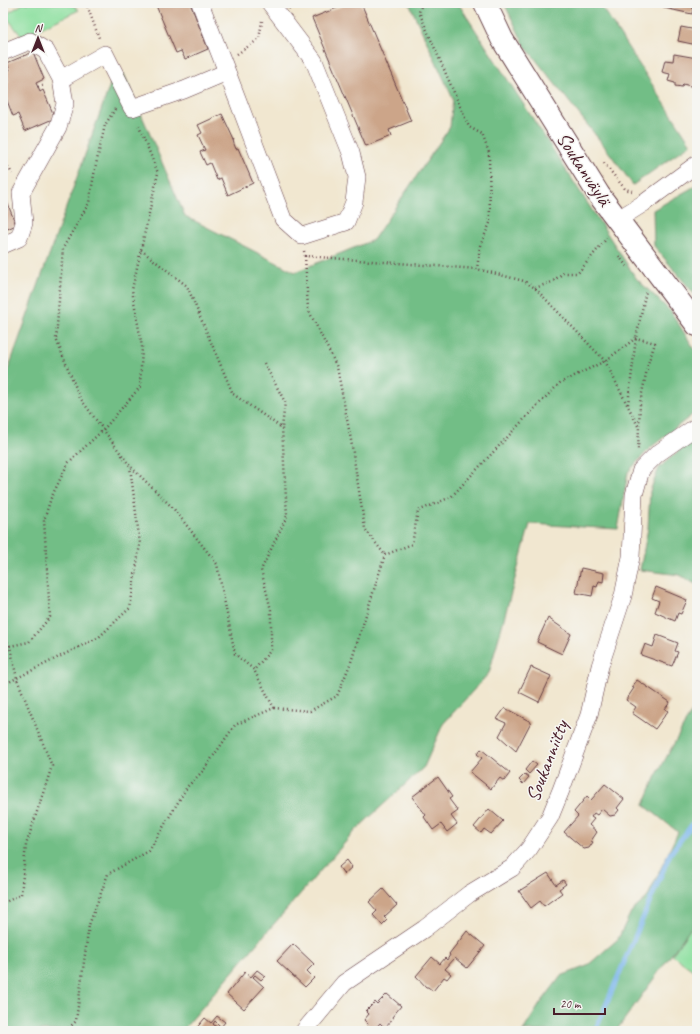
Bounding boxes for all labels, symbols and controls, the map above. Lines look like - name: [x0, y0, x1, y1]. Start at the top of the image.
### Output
- north arrow: [18, 18, 58, 58]
- text: N: [35, 21, 44, 35]
- street label: Soukanväylä: [551, 127, 618, 212]
- street label: Soukanniitty: [520, 715, 575, 805]
- scale bar: [554, 990, 605, 1016]
- text: 20 m: [560, 996, 582, 1012]

